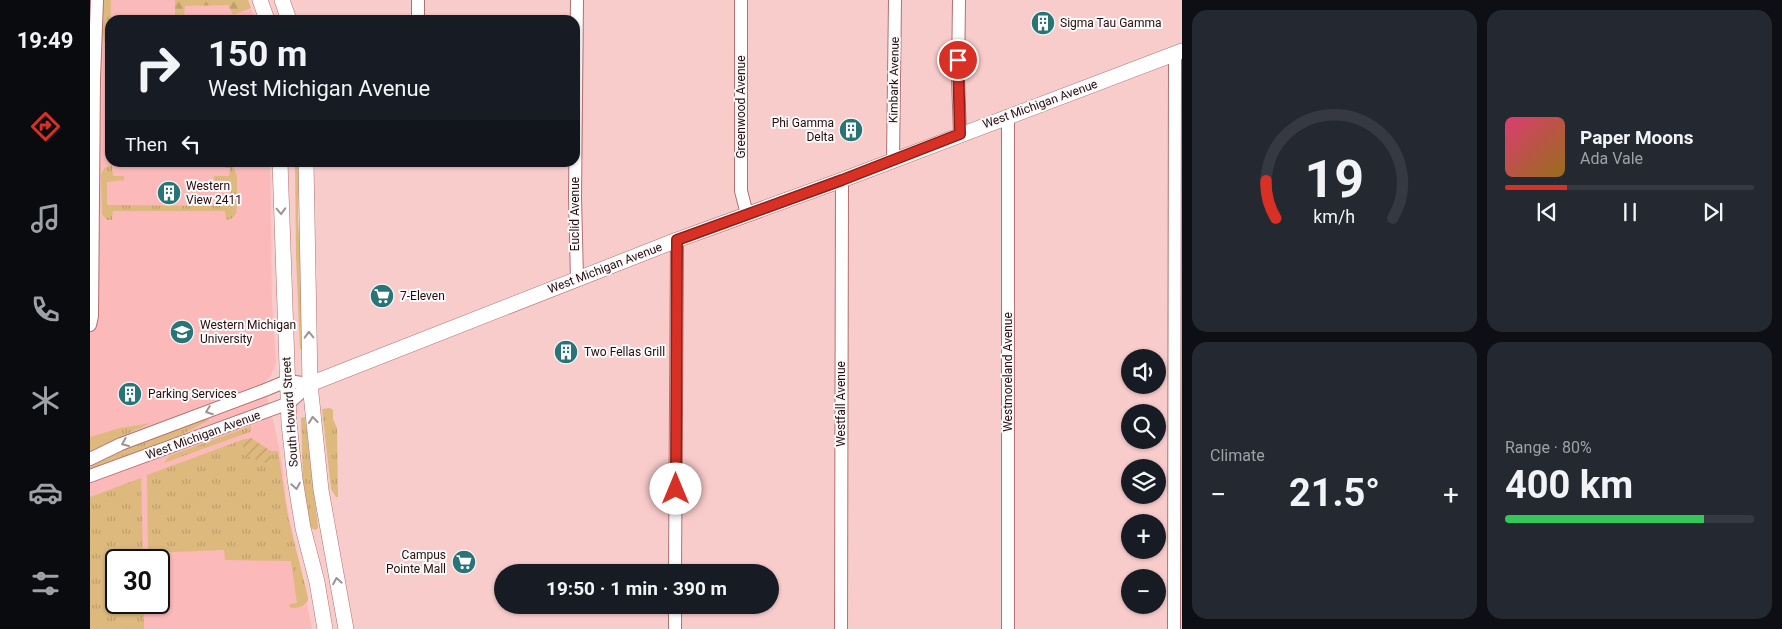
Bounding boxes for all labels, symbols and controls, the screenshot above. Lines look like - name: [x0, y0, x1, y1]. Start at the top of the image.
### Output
- building icon: Sigma Tau Gamma: [1030, 10, 1056, 36]
- place label: Sigma Tau Gamma: [1060, 16, 1161, 30]
- text: 19:49: [17, 28, 73, 53]
- text: 150 m: [208, 34, 307, 75]
- icon: right: [125, 35, 190, 100]
- street label: Kimbark Avenue: [886, 37, 902, 123]
- pin: [937, 39, 979, 81]
- icon: arrive: [944, 46, 972, 74]
- street label: Greenwood Avenue: [734, 55, 748, 159]
- text: West Michigan Avenue: [208, 76, 430, 101]
- street label: West Michigan Avenue: [981, 77, 1099, 131]
- icon: directions: [28, 109, 63, 144]
- place label: Phi Gamma Delta: [772, 116, 834, 144]
- building icon: Phi Gamma Delta: [838, 117, 864, 143]
- text: Paper Moons: [1580, 126, 1693, 149]
- icon: left: [177, 130, 205, 158]
- text: Then: [125, 133, 167, 156]
- text: 19: [1305, 149, 1364, 210]
- text: Ada Vale: [1580, 149, 1643, 168]
- street label: Euclid Avenue: [568, 177, 582, 251]
- place label: Western View 2411: [186, 179, 242, 207]
- building icon: Western View 2411: [156, 180, 182, 206]
- icon: previous: [1533, 198, 1561, 226]
- icon: pause: [1616, 198, 1644, 226]
- icon: next: [1699, 198, 1727, 226]
- icon: music: [28, 201, 63, 236]
- text: km/h: [1314, 206, 1355, 227]
- one-way arrow: [276, 207, 287, 215]
- street label: West Michigan Avenue: [546, 240, 664, 296]
- supermarket icon: 7-Eleven: [369, 283, 395, 309]
- place label: 7-Eleven: [400, 289, 445, 303]
- icon: phone: [28, 292, 63, 327]
- street label: Westmoreland Avenue: [1001, 312, 1015, 432]
- place label: Western Michigan University: [200, 318, 296, 346]
- school or university icon: Western Michigan University: [169, 319, 195, 345]
- one-way arrow: [304, 331, 314, 338]
- building icon: Two Fellas Grill: [553, 339, 579, 365]
- place label: Two Fellas Grill: [584, 345, 665, 359]
- map controls: [1121, 349, 1166, 614]
- button: sound: [1121, 349, 1166, 394]
- street label: South Howard Street: [279, 356, 301, 468]
- street label: Westfall Avenue: [834, 361, 848, 447]
- building icon: Parking Services: [117, 381, 143, 407]
- icon: climate: [28, 383, 63, 418]
- place label: Parking Services: [148, 387, 237, 401]
- button: search: [1121, 404, 1166, 449]
- one-way arrow: [205, 405, 214, 415]
- street label: West Michigan Avenue: [144, 408, 262, 462]
- one-way arrow: [308, 416, 319, 424]
- one-way arrow: [121, 437, 130, 447]
- text: Range · 80%: [1505, 438, 1592, 457]
- text: Climate: [1210, 446, 1265, 465]
- button: layers: [1121, 459, 1166, 504]
- position arrow: [649, 462, 701, 514]
- text: 400 km: [1505, 463, 1633, 507]
- text: 21.5°: [1289, 471, 1380, 515]
- icon: car: [28, 475, 63, 510]
- text: −: [1210, 478, 1226, 511]
- text: +: [1443, 478, 1459, 511]
- one-way arrow: [290, 482, 300, 491]
- button: +: [1121, 514, 1166, 559]
- place label: Campus Pointe Mall: [386, 548, 446, 576]
- speed limit sign: 30: [105, 549, 170, 614]
- supermarket icon: Campus Pointe Mall: [451, 549, 477, 575]
- icon: filters: [28, 566, 63, 601]
- button: −: [1121, 569, 1166, 614]
- one-way arrow: [333, 577, 343, 585]
- text: 19:50 · 1 min · 390 m: [546, 577, 727, 600]

